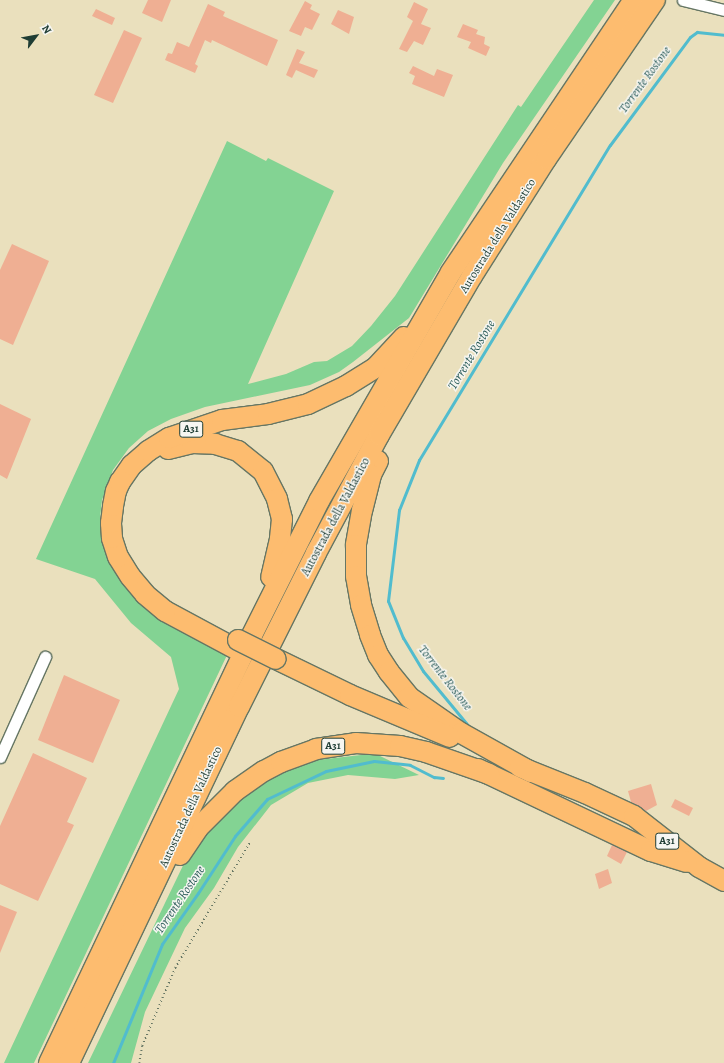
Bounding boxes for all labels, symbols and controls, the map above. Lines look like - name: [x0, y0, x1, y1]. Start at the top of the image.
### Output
- north arrow: [16, 16, 56, 56]
- text: N: [38, 22, 55, 37]
- water label: Torrente Rostone: [616, 44, 674, 116]
- street label: Autostrada della Valdastico: [457, 176, 539, 296]
- water label: Torrente Rostone: [445, 317, 499, 393]
- road number: A31: [179, 420, 203, 438]
- street label: Autostrada della Valdastico: [299, 455, 373, 579]
- water label: Torrente Rostone: [415, 642, 475, 714]
- road number: A31: [321, 737, 345, 755]
- street label: Autostrada della Valdastico: [157, 744, 225, 870]
- road number: A31: [655, 832, 679, 850]
- water label: Torrente Rostone: [152, 863, 208, 937]

